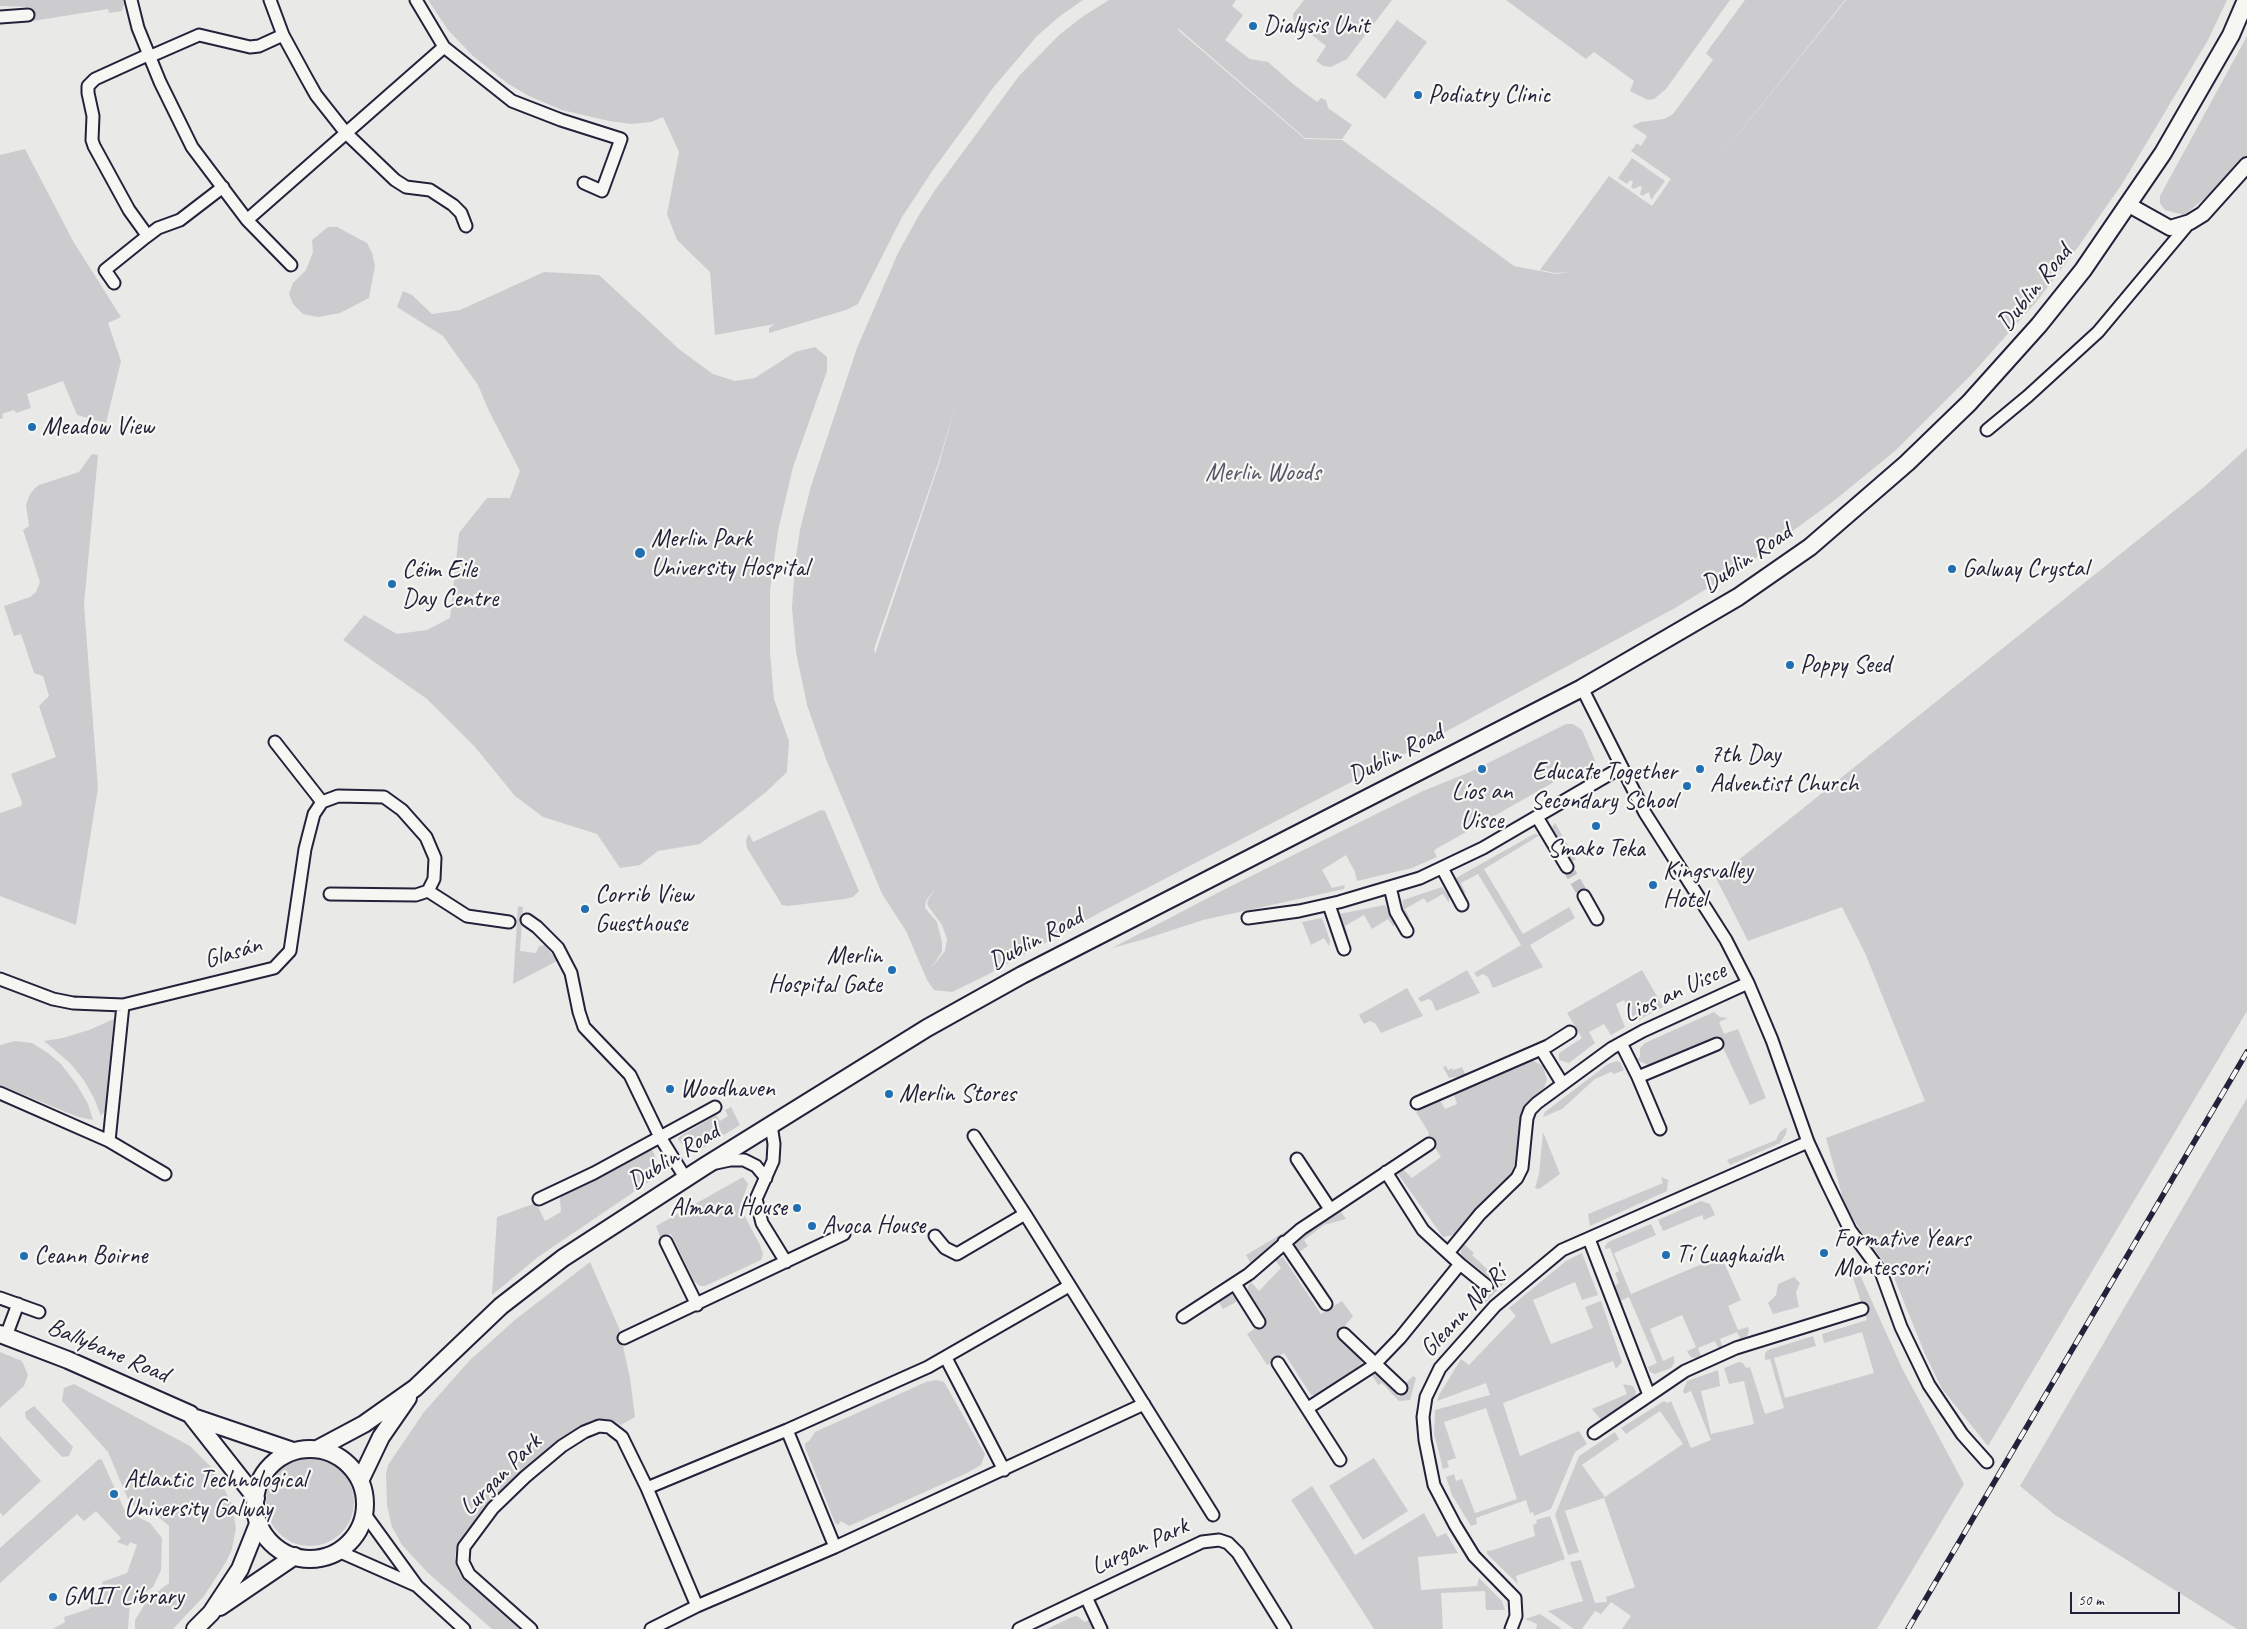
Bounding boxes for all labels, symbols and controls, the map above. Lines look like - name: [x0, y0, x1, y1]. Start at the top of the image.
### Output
- place label: Dialysis Unit: [1263, 11, 1369, 41]
- marker: Dialysis Unit: [1247, 20, 1259, 32]
- place label: Podiatry Clinic: [1428, 80, 1550, 110]
- marker: Podiatry Clinic: [1412, 89, 1424, 101]
- street label: Dublin Road: [1991, 239, 2079, 337]
- place label: Meadow View: [42, 412, 154, 442]
- marker: Meadow View: [26, 421, 38, 433]
- park label: Merlin Woods: [1205, 458, 1321, 488]
- street label: Dublin Road: [1696, 518, 1798, 600]
- place label: Merlin Park University Hospital: [651, 524, 809, 583]
- marker: Merlin Park University Hospital: [633, 546, 647, 560]
- place label: Galway Crystal: [1962, 554, 2088, 584]
- place label: Céim Eile Day Centre: [402, 555, 498, 614]
- marker: Galway Crystal: [1946, 563, 1958, 575]
- marker: Céim Eile Day Centre: [386, 578, 398, 590]
- place label: Poppy Seed: [1800, 650, 1891, 680]
- marker: Poppy Seed: [1784, 659, 1796, 671]
- street label: Dublin Road: [1344, 718, 1448, 792]
- place label: 7th Day Adventist Church: [1710, 740, 1858, 799]
- place label: Educate Together Secondary School: [1531, 757, 1677, 816]
- marker: Líos an Uisce: [1476, 763, 1488, 775]
- marker: 7th Day Adventist Church: [1694, 763, 1706, 775]
- place label: Líos an Uisce: [1452, 777, 1512, 836]
- marker: Educate Together Secondary School: [1681, 780, 1693, 792]
- marker: Smako Teka: [1590, 820, 1602, 832]
- place label: Smako Teka: [1547, 834, 1645, 864]
- place label: Kingsvalley Hotel: [1663, 856, 1752, 915]
- marker: Kingsvalley Hotel: [1647, 879, 1659, 891]
- place label: Corrib View Guesthouse: [595, 880, 693, 939]
- marker: Corrib View Guesthouse: [579, 903, 591, 915]
- street label: Dublin Road: [984, 903, 1088, 977]
- street label: Glasán: [201, 930, 265, 976]
- place label: Merlin Hospital Gate: [768, 941, 882, 1000]
- street label: Lios an Uisce: [1619, 956, 1731, 1030]
- marker: Merlin Hospital Gate: [886, 964, 898, 976]
- place label: Woodhaven: [680, 1074, 775, 1104]
- place label: Merlin Stores: [899, 1079, 1016, 1109]
- marker: Woodhaven: [664, 1083, 676, 1095]
- marker: Merlin Stores: [883, 1088, 895, 1100]
- street label: Dublin Road: [623, 1117, 725, 1197]
- place label: Almara House: [670, 1193, 787, 1223]
- marker: Almara House: [791, 1202, 803, 1214]
- place label: Avoca House: [822, 1211, 925, 1241]
- marker: Avoca House: [806, 1220, 818, 1232]
- place label: Formative Years Montessori: [1834, 1224, 1970, 1283]
- place label: Tí Luaghaidh: [1676, 1240, 1784, 1270]
- place label: Ceann Boirne: [34, 1241, 147, 1271]
- marker: Formative Years Montessori: [1818, 1247, 1830, 1259]
- marker: Tí Luaghaidh: [1660, 1249, 1672, 1261]
- marker: Ceann Boirne: [18, 1250, 30, 1262]
- street label: Gleann Na Rí: [1414, 1260, 1514, 1364]
- street label: Ballybane Road: [43, 1312, 173, 1390]
- street label: Lurgan Park: [454, 1428, 548, 1522]
- place label: Atlantic Technological University Galway: [124, 1465, 307, 1524]
- marker: Atlantic Technological University Galway: [108, 1488, 120, 1500]
- street label: Lurgan Park: [1087, 1511, 1193, 1583]
- place label: GMIT Library: [63, 1582, 183, 1612]
- scale bar: [2072, 1582, 2182, 1614]
- marker: GMIT Library: [47, 1591, 59, 1603]
- text: 50 m: [2078, 1591, 2104, 1610]

